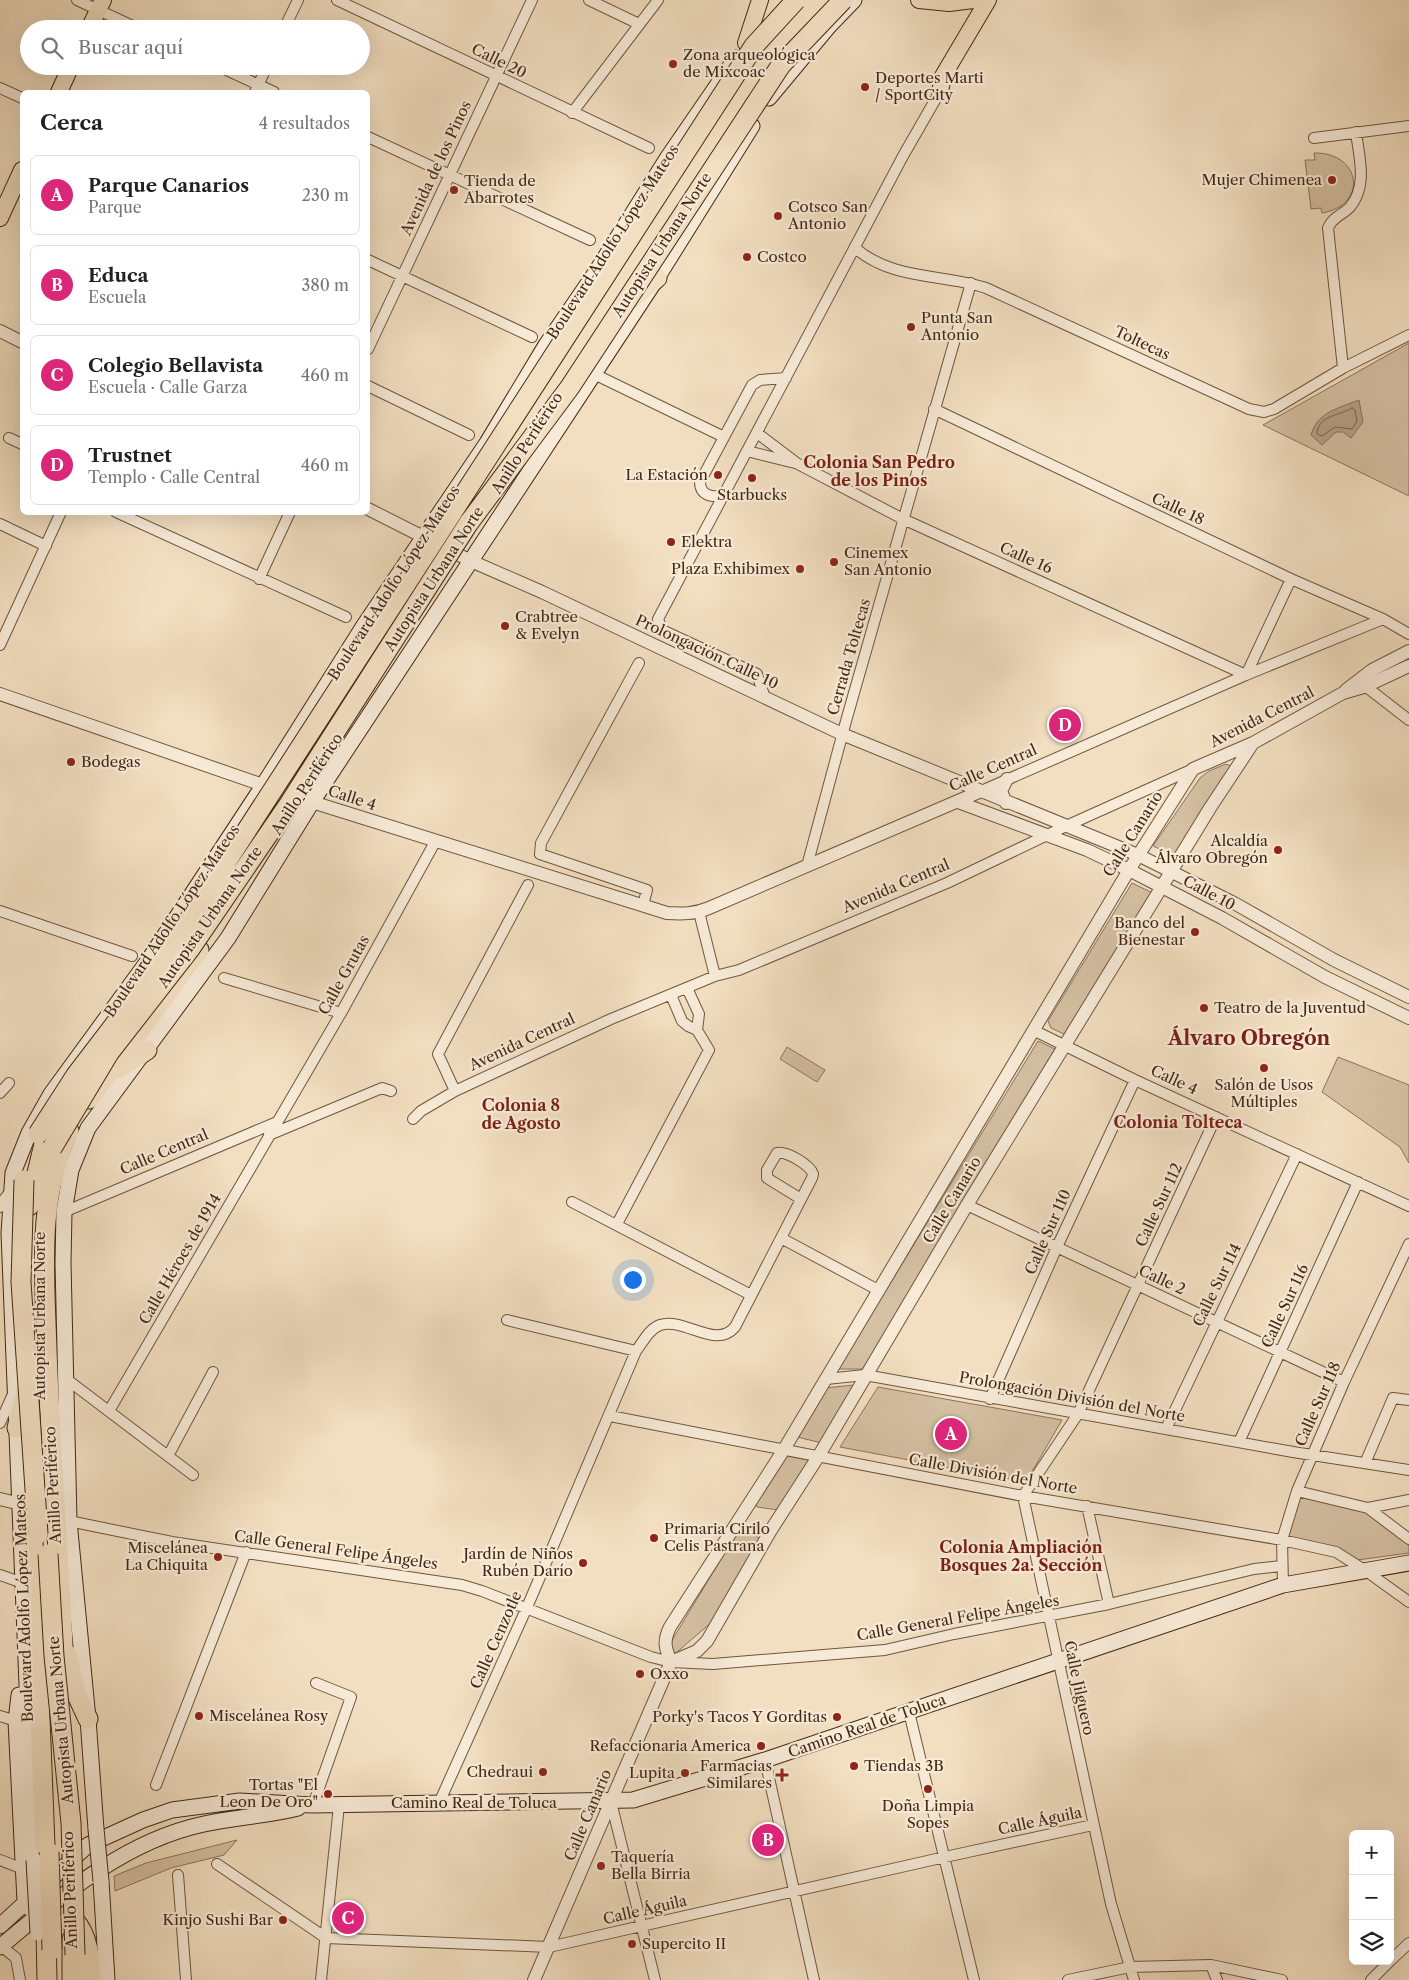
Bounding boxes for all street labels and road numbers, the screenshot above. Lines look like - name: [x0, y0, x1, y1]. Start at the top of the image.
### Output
- street label: Calle 20: [469, 39, 530, 82]
- street label: Avenida de los Pinos: [396, 97, 475, 239]
- street label: Boulevard Adolfo López Mateos: [542, 141, 683, 343]
- street label: Autopista Urbana Norte: [607, 169, 715, 321]
- street label: Toltecas: [1111, 321, 1173, 364]
- street label: Anillo Periférico: [486, 388, 567, 498]
- street label: Boulevard Adolfo López Mateos: [323, 482, 464, 684]
- street label: Calle 18: [1149, 488, 1208, 529]
- street label: Autopista Urbana Norte: [379, 503, 487, 655]
- street label: Calle 16: [997, 538, 1056, 578]
- street label: Cerrada Toltecas: [823, 596, 874, 717]
- street label: Prolongación Calle 10: [633, 610, 782, 693]
- street label: Avenida Central: [1206, 682, 1318, 751]
- street label: Anillo Periférico: [266, 729, 347, 839]
- street label: Calle Central: [946, 740, 1040, 795]
- street label: Calle 4: [326, 781, 379, 814]
- street label: Calle Canario: [1099, 787, 1167, 880]
- street label: Boulevard Adolfo López Mateos: [100, 821, 243, 1021]
- street label: Autopista Urbana Norte: [153, 842, 266, 992]
- street label: Avenida Central: [839, 854, 953, 917]
- street label: Calle 10: [1180, 871, 1239, 914]
- street label: Calle Grutas: [314, 932, 373, 1018]
- street label: Avenida Central: [465, 1009, 578, 1075]
- street label: Calle 4: [1148, 1060, 1201, 1099]
- street label: Calle Central: [117, 1124, 211, 1179]
- street label: Calle Canario: [918, 1153, 985, 1246]
- street label: Calle Sur 112: [1131, 1160, 1186, 1250]
- street label: Calle Sur 110: [1020, 1186, 1075, 1277]
- street label: Calle Héroes de 1914: [134, 1190, 225, 1327]
- street label: Autopista Urbana Norte: [30, 1232, 49, 1401]
- street label: Calle Sur 114: [1188, 1240, 1245, 1330]
- street label: Calle 2: [1136, 1260, 1189, 1299]
- street label: Calle Sur 116: [1257, 1261, 1312, 1351]
- street label: Calle Sur 118: [1290, 1358, 1345, 1449]
- street label: Prolongación División del Norte: [958, 1367, 1187, 1426]
- street label: Anillo Periférico: [40, 1426, 65, 1545]
- street label: Calle División del Norte: [907, 1449, 1079, 1498]
- street label: Boulevard Adolfo López Mateos: [10, 1493, 37, 1723]
- street label: Calle General Felipe Ángeles: [233, 1526, 439, 1573]
- street label: Calle Cenzotle: [465, 1588, 526, 1692]
- street label: Calle General Felipe Ángeles: [855, 1590, 1061, 1645]
- street label: Autopista Urbana Norte: [44, 1635, 77, 1806]
- street label: Calle Jilguero: [1060, 1639, 1099, 1737]
- street label: Camino Real de Toluca: [785, 1690, 948, 1762]
- street label: Calle Canario: [560, 1766, 615, 1863]
- street label: Camino Real de Toluca: [391, 1793, 557, 1812]
- street label: Calle Águila: [996, 1802, 1084, 1839]
- street label: Anillo Periférico: [58, 1831, 81, 1950]
- street label: Calle Águila: [601, 1891, 689, 1928]

